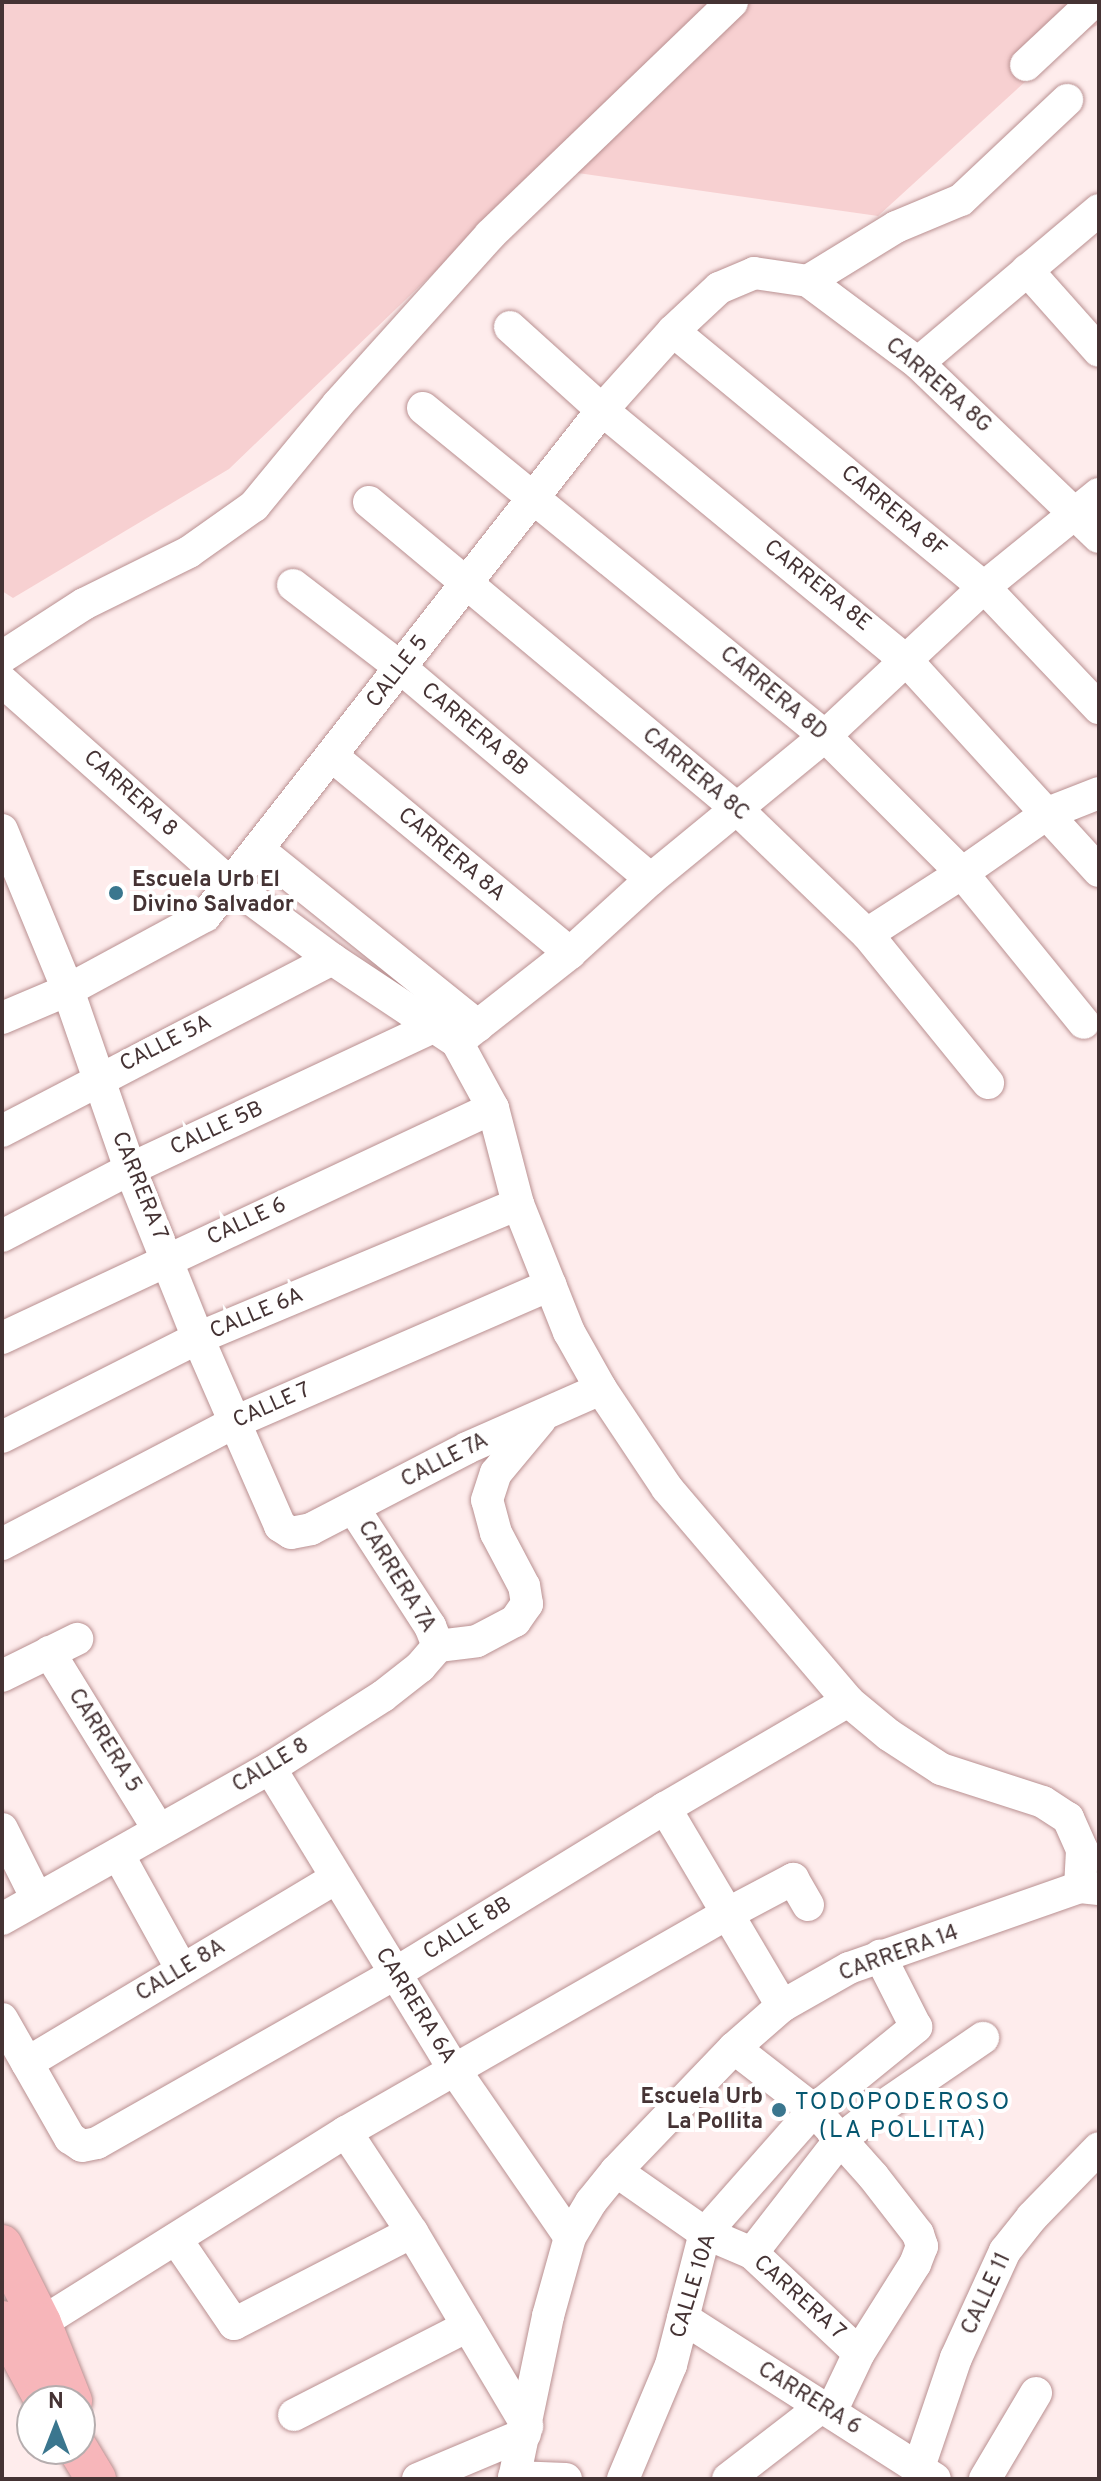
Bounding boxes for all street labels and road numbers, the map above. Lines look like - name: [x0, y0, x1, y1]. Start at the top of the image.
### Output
- street label: CARRERA 8G: [879, 332, 997, 440]
- street label: CARRERA 8F: [835, 460, 951, 564]
- street label: CARRERA 8E: [758, 534, 876, 638]
- street label: CALLE 5: [361, 630, 435, 714]
- street label: CARRERA 8D: [714, 641, 832, 747]
- street label: CARRERA 8B: [415, 677, 533, 783]
- street label: CARRERA 8C: [636, 722, 754, 828]
- street label: CARRERA 8: [77, 745, 183, 843]
- street label: CARRERA 8A: [392, 802, 510, 908]
- street label: CALLE 5A: [116, 1010, 216, 1078]
- street label: CALLE 5B: [166, 1096, 268, 1162]
- street label: CARRERA 7: [105, 1127, 173, 1245]
- street label: CALLE 6: [203, 1192, 291, 1252]
- street label: CALLE 6A: [206, 1283, 308, 1345]
- street label: CALLE 7: [229, 1377, 315, 1435]
- street label: CALLE 7A: [397, 1428, 493, 1494]
- street label: CARRERA 7A: [351, 1515, 441, 1639]
- street label: CARRERA 5: [61, 1684, 147, 1798]
- street label: CALLE 8: [228, 1733, 314, 1799]
- street label: CALLE 8B: [419, 1892, 517, 1966]
- street label: CARRERA 14: [835, 1920, 963, 1988]
- street label: CALLE 8A: [132, 1934, 230, 2008]
- street label: CARRERA 6A: [369, 1943, 461, 2069]
- street label: CALLE 10A: [666, 2231, 722, 2341]
- street label: CARRERA 7: [747, 2249, 851, 2347]
- street label: CALLE 11: [957, 2249, 1017, 2339]
- street label: CARRERA 6: [752, 2357, 866, 2441]

